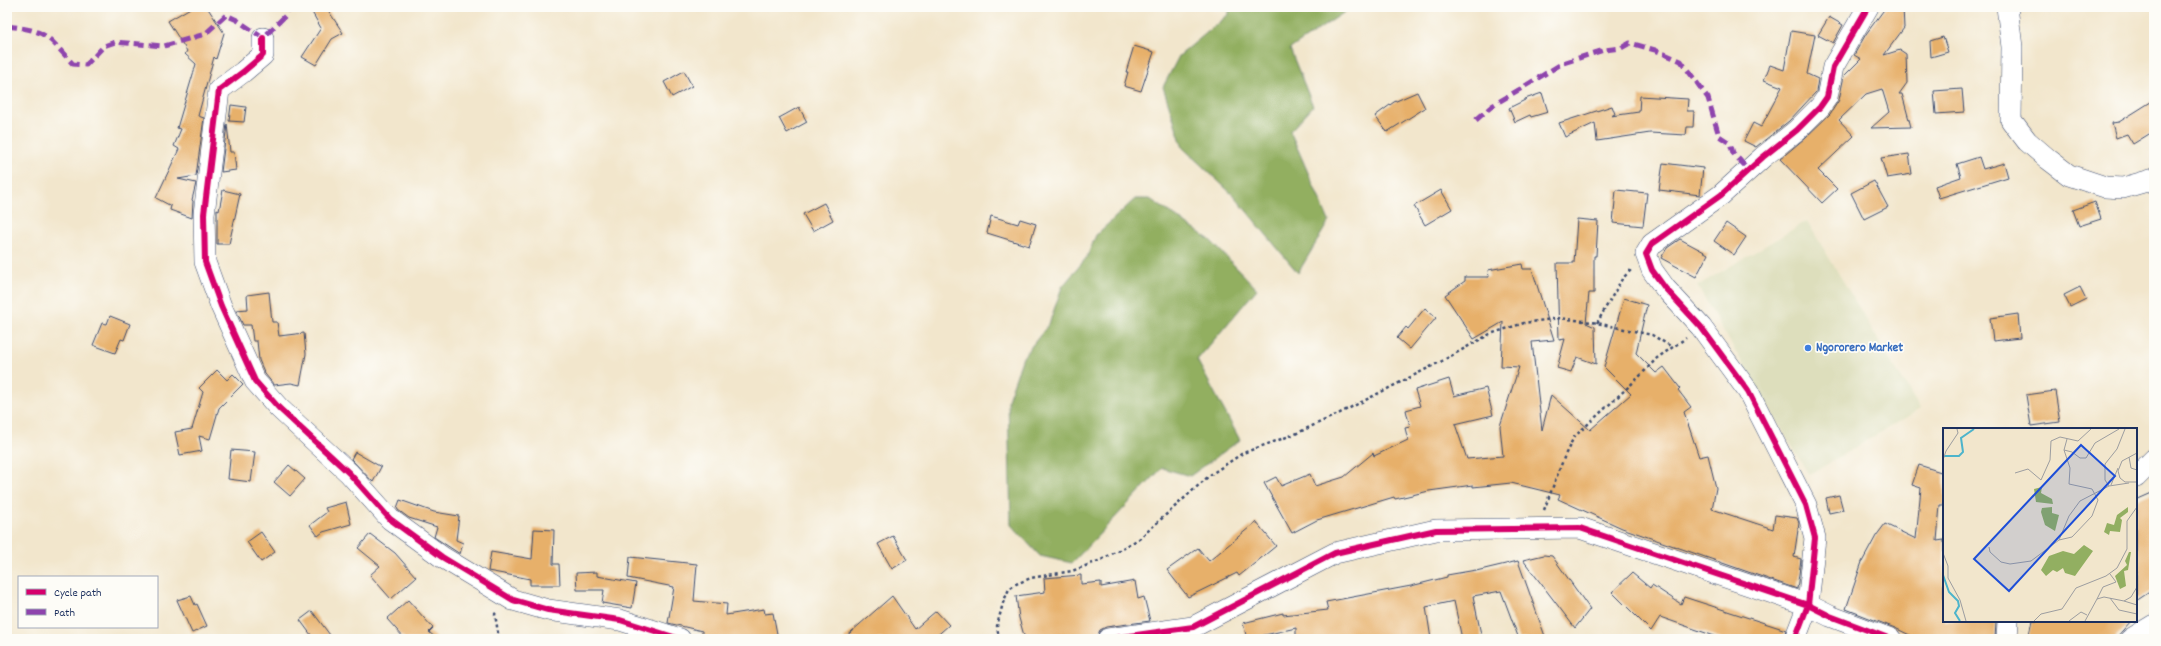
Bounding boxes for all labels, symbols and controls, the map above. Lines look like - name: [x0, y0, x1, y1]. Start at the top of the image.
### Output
- place label: Ngororero Market: [1816, 339, 1903, 358]
- marker: Ngororero Market: [1803, 343, 1813, 353]
- inset map: [1943, 428, 2137, 622]
- legend: [18, 576, 158, 628]
- text: Cycle path: [54, 585, 102, 602]
- text: Path: [54, 605, 75, 622]

